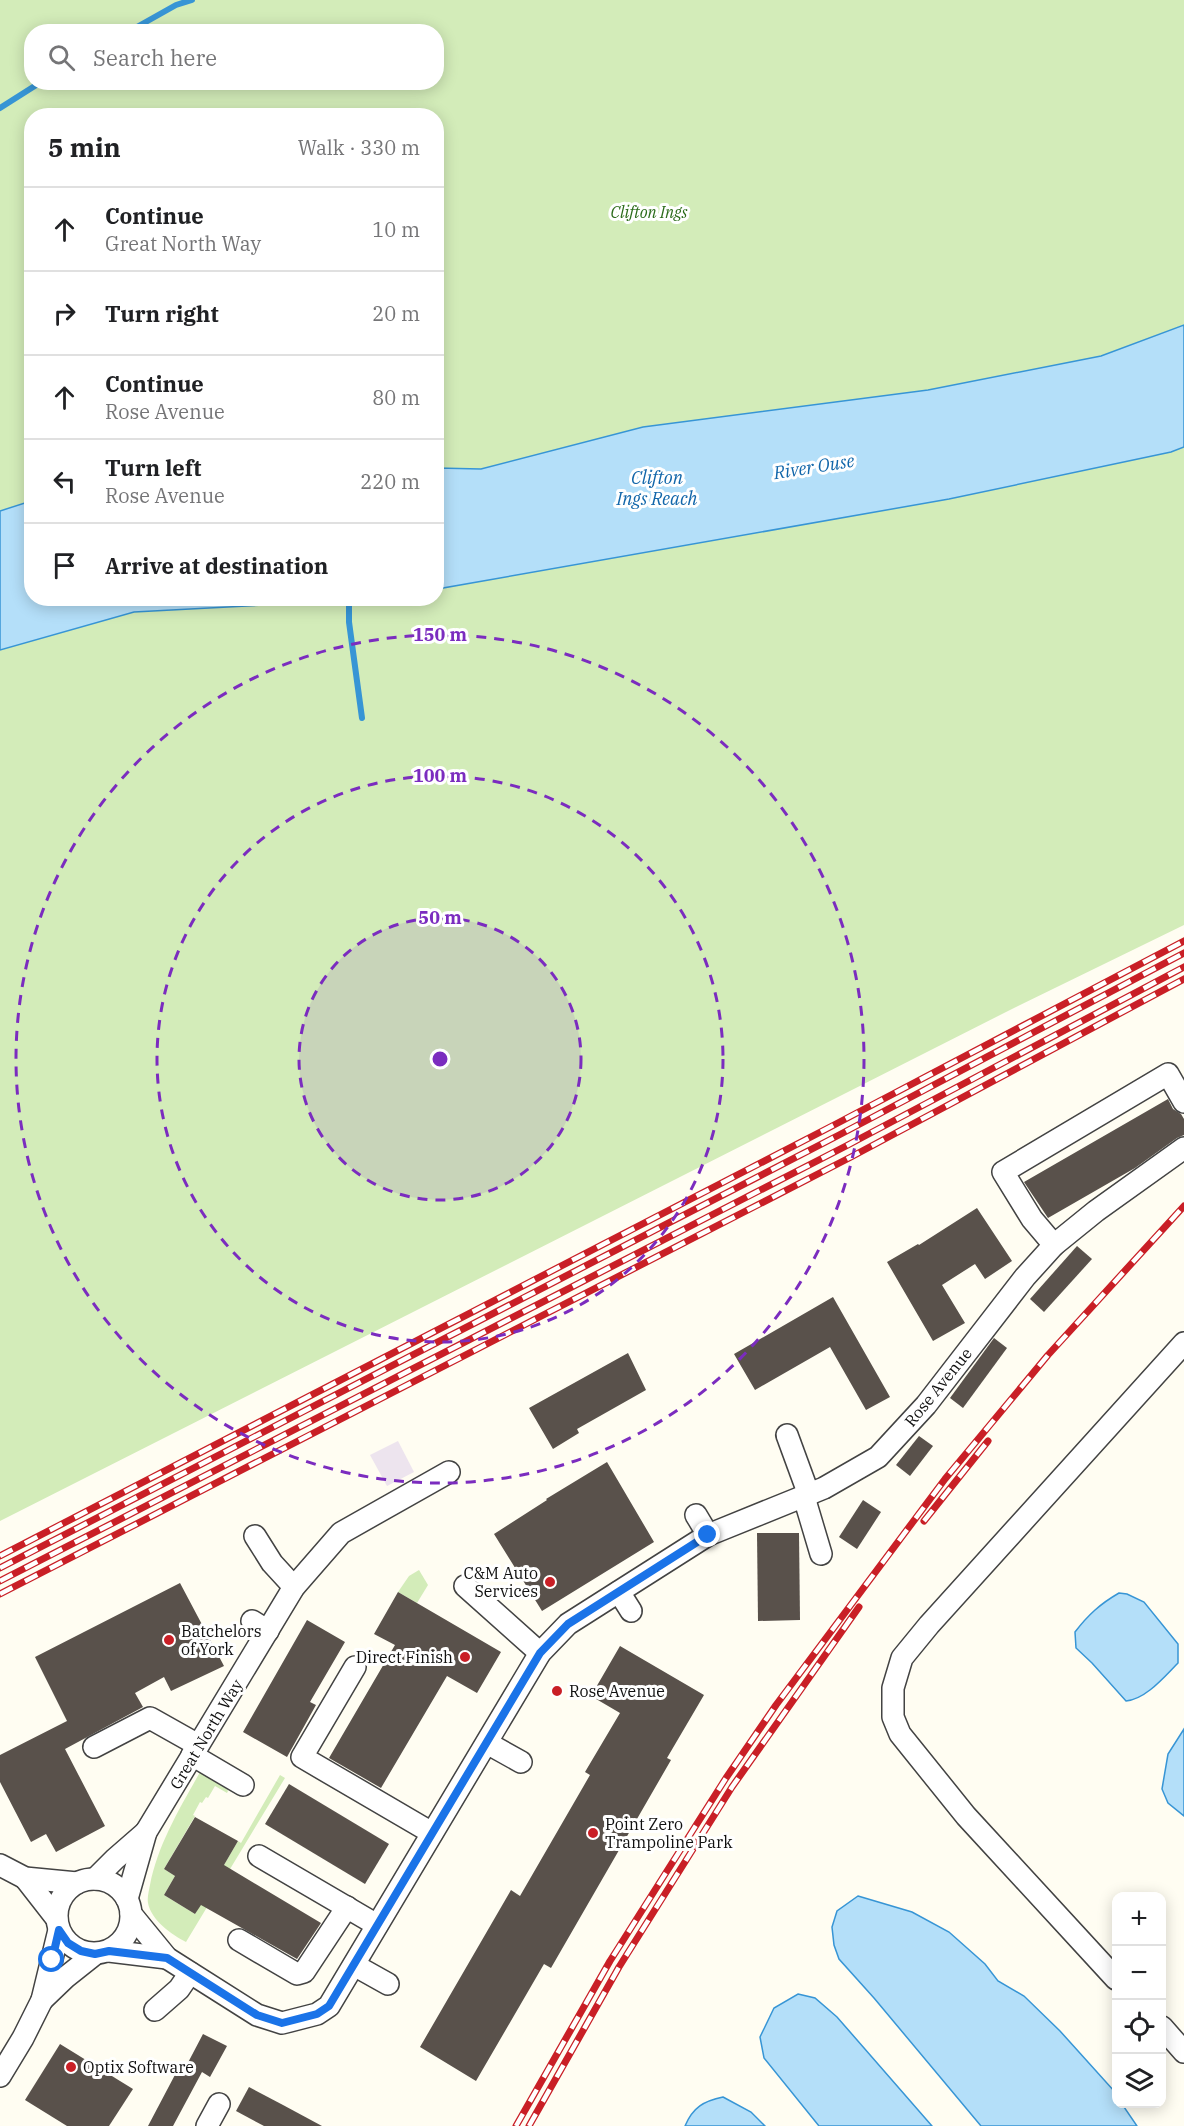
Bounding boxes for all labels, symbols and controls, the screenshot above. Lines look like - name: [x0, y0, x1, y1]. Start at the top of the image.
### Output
- search box: [24, 24, 444, 90]
- icon: search: [45, 41, 78, 74]
- text: Search here: [93, 43, 217, 72]
- text: 5 min: [48, 130, 121, 164]
- text: Walk · 330 m: [298, 134, 420, 161]
- text: Continue: [105, 201, 204, 230]
- park label: Clifton Ings: [610, 202, 688, 222]
- icon: ahead: [48, 213, 81, 246]
- text: 10 m: [372, 216, 420, 243]
- text: Great North Way: [105, 230, 261, 257]
- icon: right: [48, 297, 81, 330]
- text: Turn right: [105, 299, 219, 328]
- text: 20 m: [372, 300, 420, 327]
- text: Continue: [105, 369, 204, 398]
- icon: ahead: [48, 381, 81, 414]
- text: 80 m: [372, 384, 420, 411]
- text: Rose Avenue: [105, 398, 225, 425]
- water label: River Ouse: [771, 449, 856, 484]
- text: Turn left: [105, 453, 201, 482]
- icon: left: [48, 465, 81, 498]
- water label: Clifton Ings Reach: [615, 466, 698, 510]
- text: 220 m: [360, 468, 420, 495]
- text: Rose Avenue: [105, 482, 225, 509]
- icon: arrive: [48, 549, 81, 582]
- text: Arrive at destination: [105, 551, 328, 580]
- text: 150 m: [413, 623, 468, 646]
- text: 100 m: [413, 764, 468, 787]
- text: 50 m: [418, 906, 462, 929]
- centre of rings: [430, 1049, 450, 1069]
- street label: Rose Avenue: [900, 1343, 976, 1431]
- route end: [694, 1521, 720, 1547]
- place label: C&M Auto Services: [464, 1563, 538, 1601]
- marker: C&M Auto Services: [543, 1575, 557, 1589]
- place label: Batchelors of York: [181, 1621, 261, 1659]
- marker: Batchelors of York: [162, 1633, 176, 1647]
- place label: Direct Finish: [356, 1647, 453, 1667]
- marker: Direct Finish: [458, 1650, 472, 1664]
- street label: Great North Way: [165, 1675, 247, 1793]
- place label: Rose Avenue: [569, 1681, 665, 1701]
- marker: Rose Avenue: [550, 1684, 564, 1698]
- place label: Point Zero Trampoline Park: [605, 1814, 733, 1852]
- marker: Point Zero Trampoline Park: [586, 1826, 600, 1840]
- map controls: [1112, 1892, 1166, 2108]
- button: +: [1112, 1892, 1166, 1946]
- route start: [38, 1946, 64, 1972]
- button: −: [1112, 1946, 1166, 2000]
- button: locate: [1112, 2000, 1166, 2054]
- button: layers: [1112, 2054, 1166, 2108]
- place label: Optix Software: [83, 2057, 194, 2077]
- marker: Optix Software: [64, 2060, 78, 2074]

